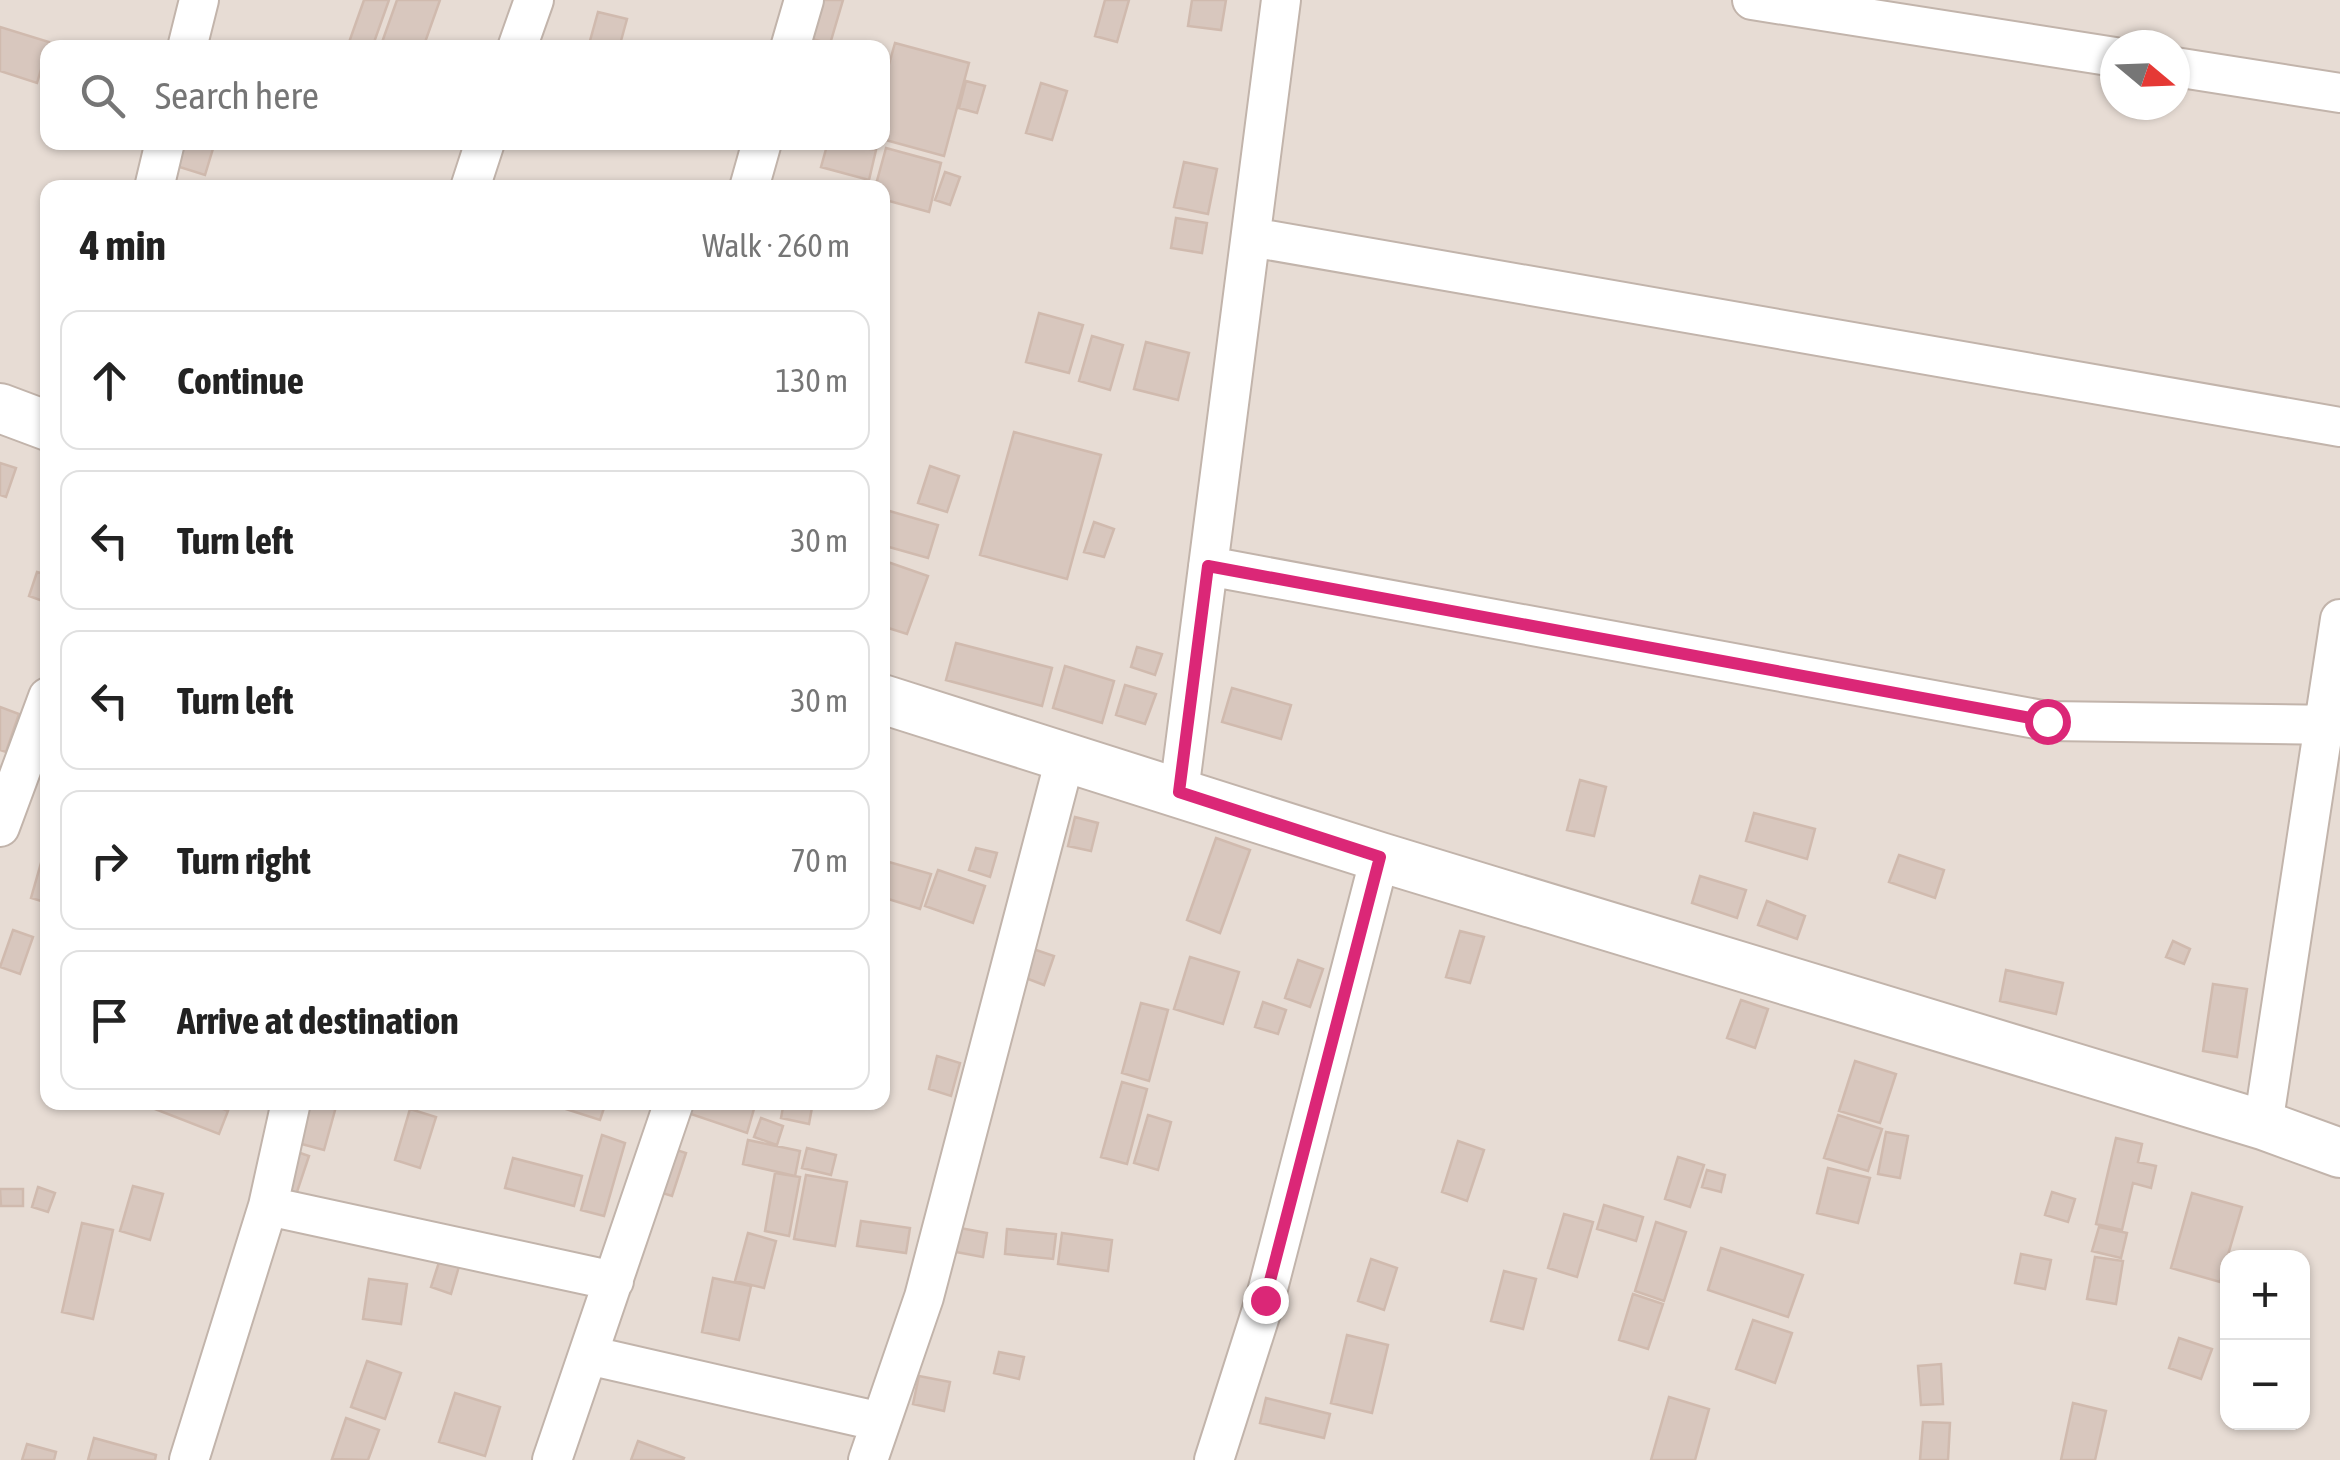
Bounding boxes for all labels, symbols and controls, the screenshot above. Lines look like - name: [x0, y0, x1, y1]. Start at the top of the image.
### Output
- north arrow: [2100, 30, 2190, 120]
- search box: [40, 40, 890, 150]
- icon: search: [75, 68, 130, 123]
- text: Search here: [155, 74, 319, 117]
- text: 4 min: [80, 221, 166, 269]
- text: Walk · 260 m: [702, 227, 850, 264]
- icon: ahead: [82, 353, 137, 408]
- text: Continue: [177, 359, 304, 402]
- text: 130 m: [775, 362, 848, 399]
- icon: left: [82, 513, 137, 568]
- text: Turn left: [177, 519, 293, 562]
- text: 30 m: [790, 522, 848, 559]
- icon: left: [82, 673, 137, 728]
- text: Turn left: [177, 679, 293, 722]
- text: 30 m: [790, 682, 848, 719]
- route start: [2025, 699, 2071, 745]
- icon: right: [82, 833, 137, 888]
- text: Turn right: [177, 839, 311, 882]
- text: 70 m: [790, 842, 848, 879]
- icon: arrive: [82, 993, 137, 1048]
- text: Arrive at destination: [177, 999, 459, 1042]
- map controls: [2220, 1250, 2310, 1430]
- button: +: [2220, 1250, 2310, 1340]
- route end: [1243, 1278, 1289, 1324]
- button: −: [2220, 1340, 2310, 1430]

